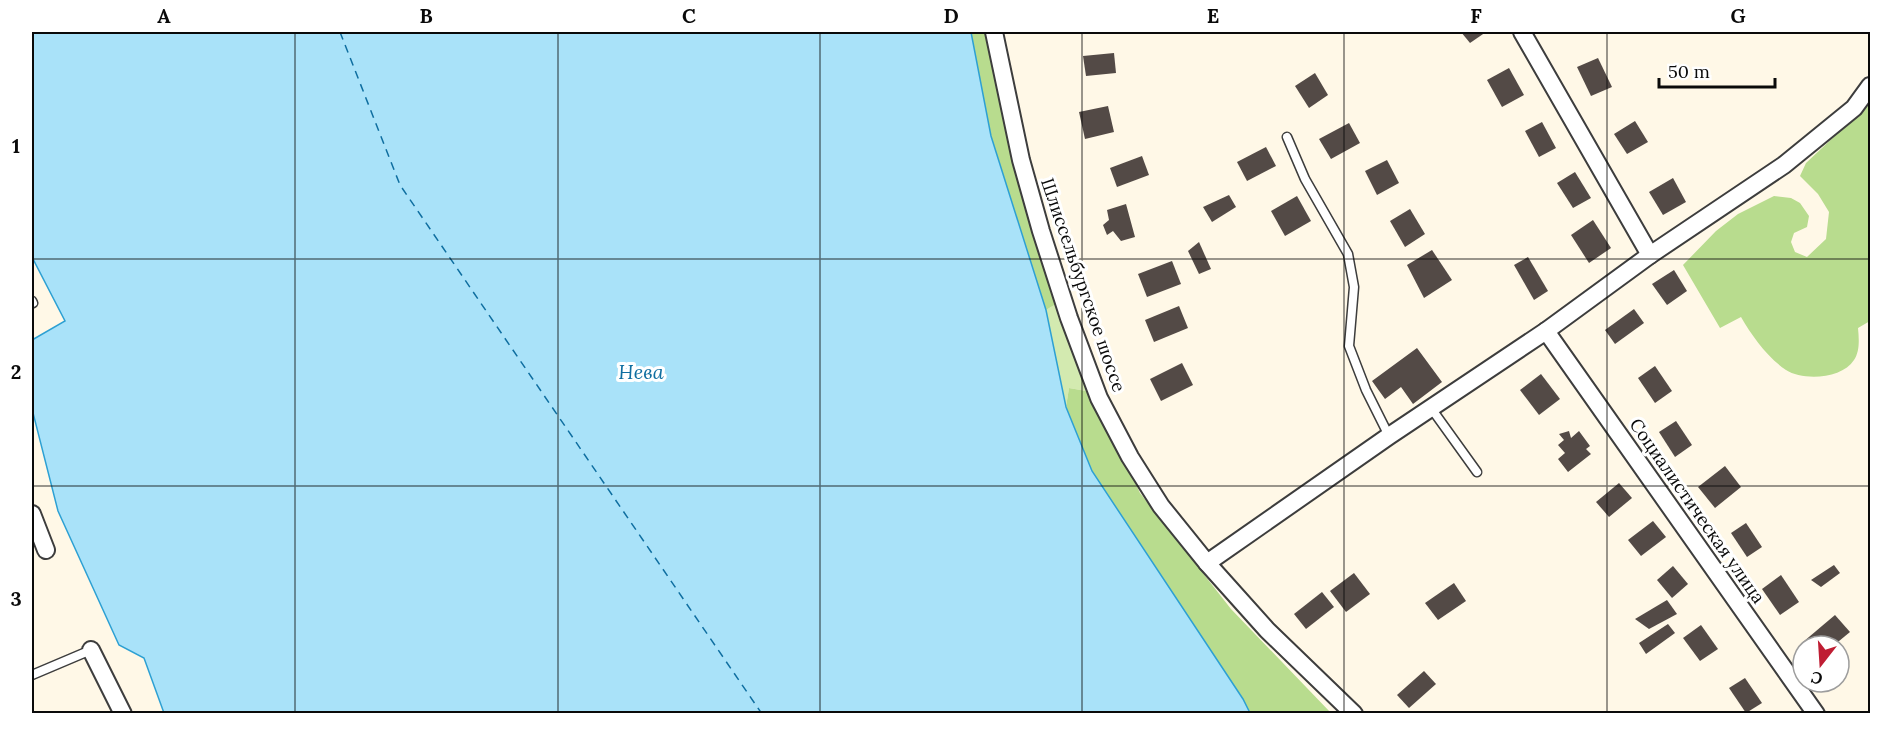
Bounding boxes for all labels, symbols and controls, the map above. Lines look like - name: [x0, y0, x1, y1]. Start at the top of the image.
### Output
- text: A: [157, 3, 171, 28]
- text: B: [419, 3, 433, 28]
- text: C: [682, 3, 696, 28]
- text: D: [943, 3, 959, 28]
- text: E: [1207, 3, 1219, 28]
- text: F: [1470, 3, 1482, 28]
- text: G: [1730, 3, 1746, 28]
- scale bar: [1659, 51, 1774, 89]
- text: 50 m: [1668, 60, 1710, 83]
- text: 1: [12, 133, 20, 158]
- street label: Шлиссельбургское шоссе: [1036, 175, 1131, 395]
- text: 2: [11, 359, 21, 384]
- water label: Нева: [618, 359, 664, 384]
- street label: Социалистическая улица: [1625, 414, 1770, 608]
- text: 3: [10, 586, 22, 611]
- north arrow: [1791, 634, 1851, 694]
- text: С: [1808, 667, 1825, 690]

